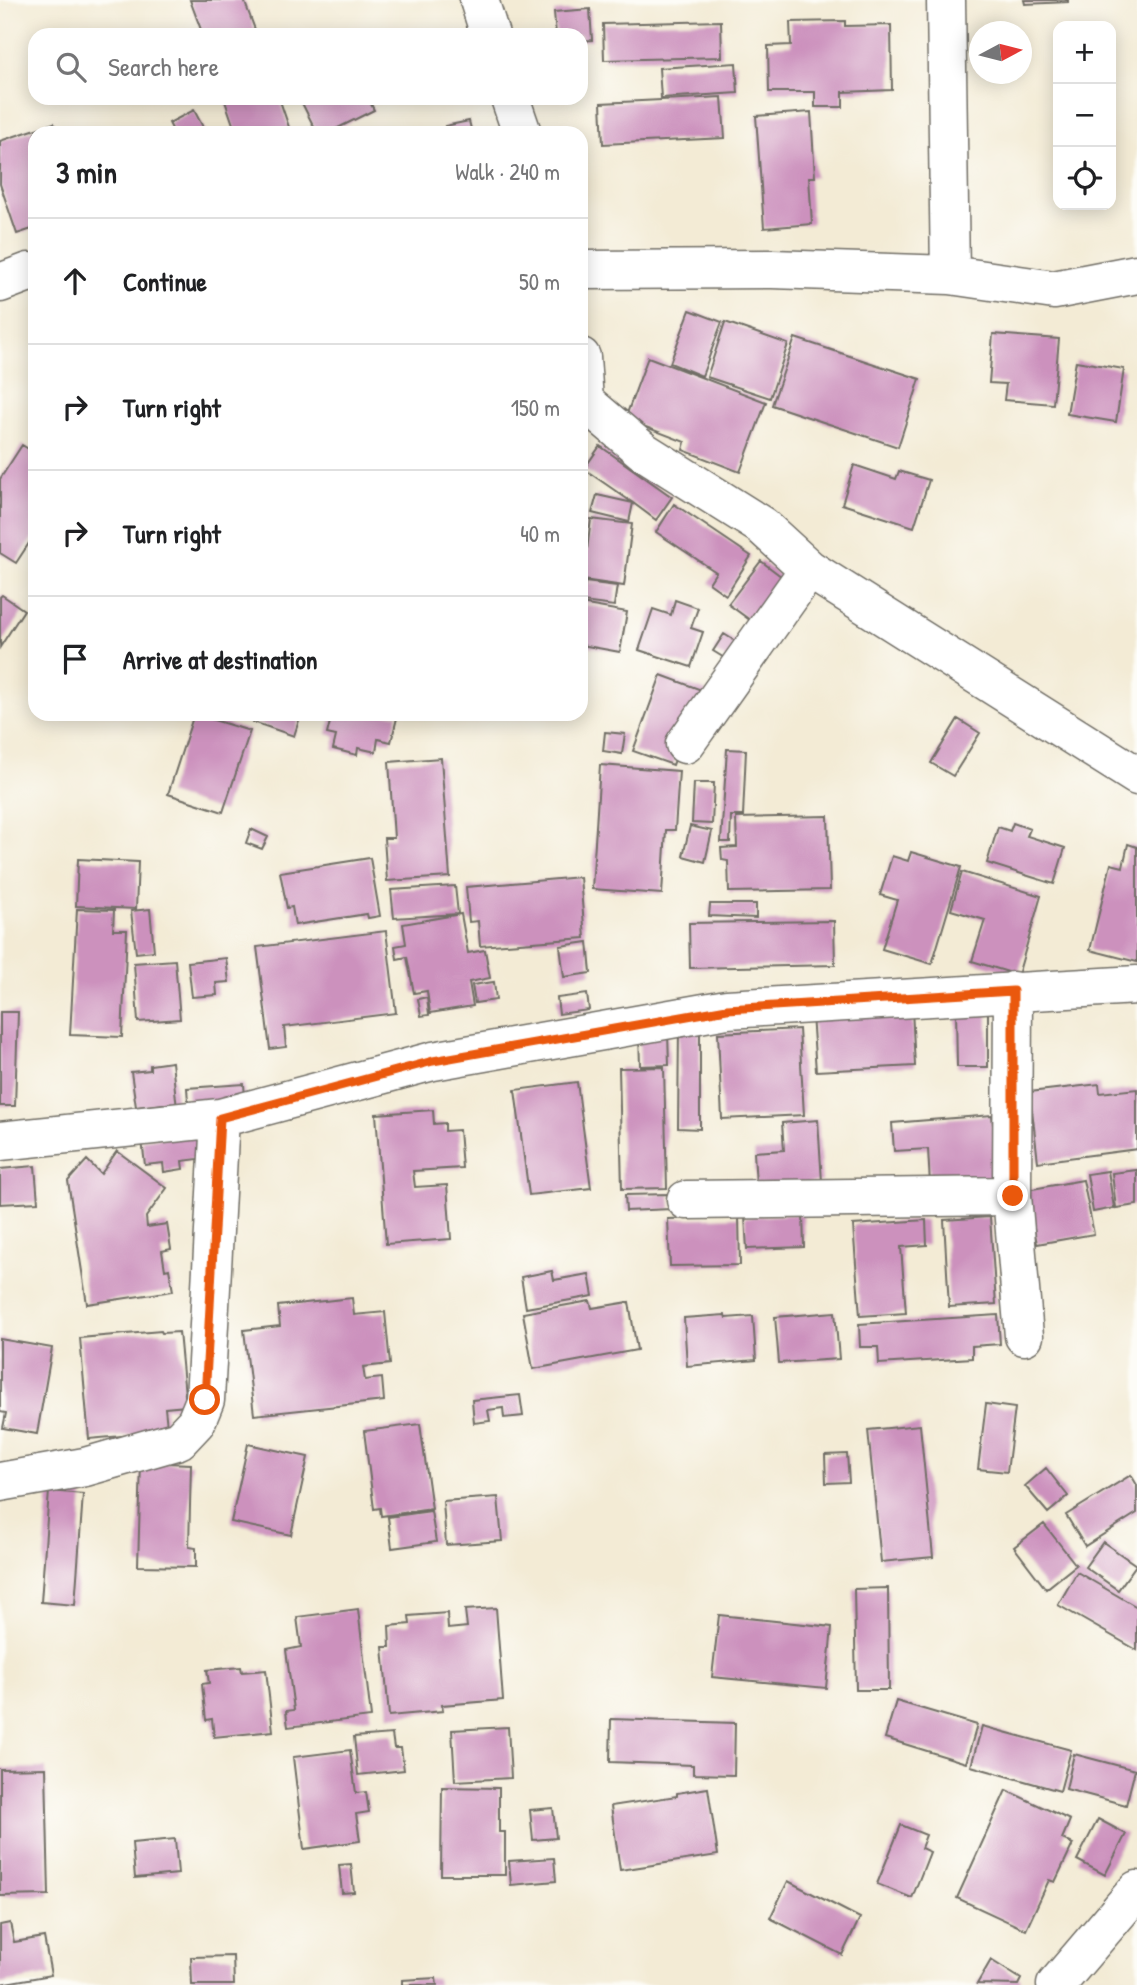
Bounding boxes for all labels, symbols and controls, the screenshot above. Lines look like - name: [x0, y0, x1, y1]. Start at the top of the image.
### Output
- north arrow: [969, 21, 1032, 84]
- map controls: [1053, 21, 1116, 210]
- button: +: [1053, 21, 1116, 84]
- search box: [28, 28, 588, 105]
- icon: search: [52, 48, 90, 86]
- text: Search here: [108, 49, 219, 84]
- button: −: [1053, 84, 1116, 147]
- button: locate: [1053, 147, 1116, 210]
- text: 3 min: [56, 152, 117, 192]
- text: Walk · 240 m: [455, 156, 560, 187]
- icon: ahead: [56, 262, 94, 300]
- text: Continue: [123, 264, 207, 299]
- text: 50 m: [519, 266, 560, 297]
- icon: right: [56, 388, 94, 426]
- text: Turn right: [123, 390, 221, 425]
- text: 150 m: [511, 392, 560, 423]
- icon: right: [56, 514, 94, 552]
- text: Turn right: [123, 516, 221, 551]
- text: 40 m: [520, 518, 560, 549]
- icon: arrive: [56, 640, 94, 678]
- text: Arrive at destination: [123, 642, 318, 677]
- route end: [997, 1180, 1028, 1211]
- route start: [189, 1384, 220, 1415]

